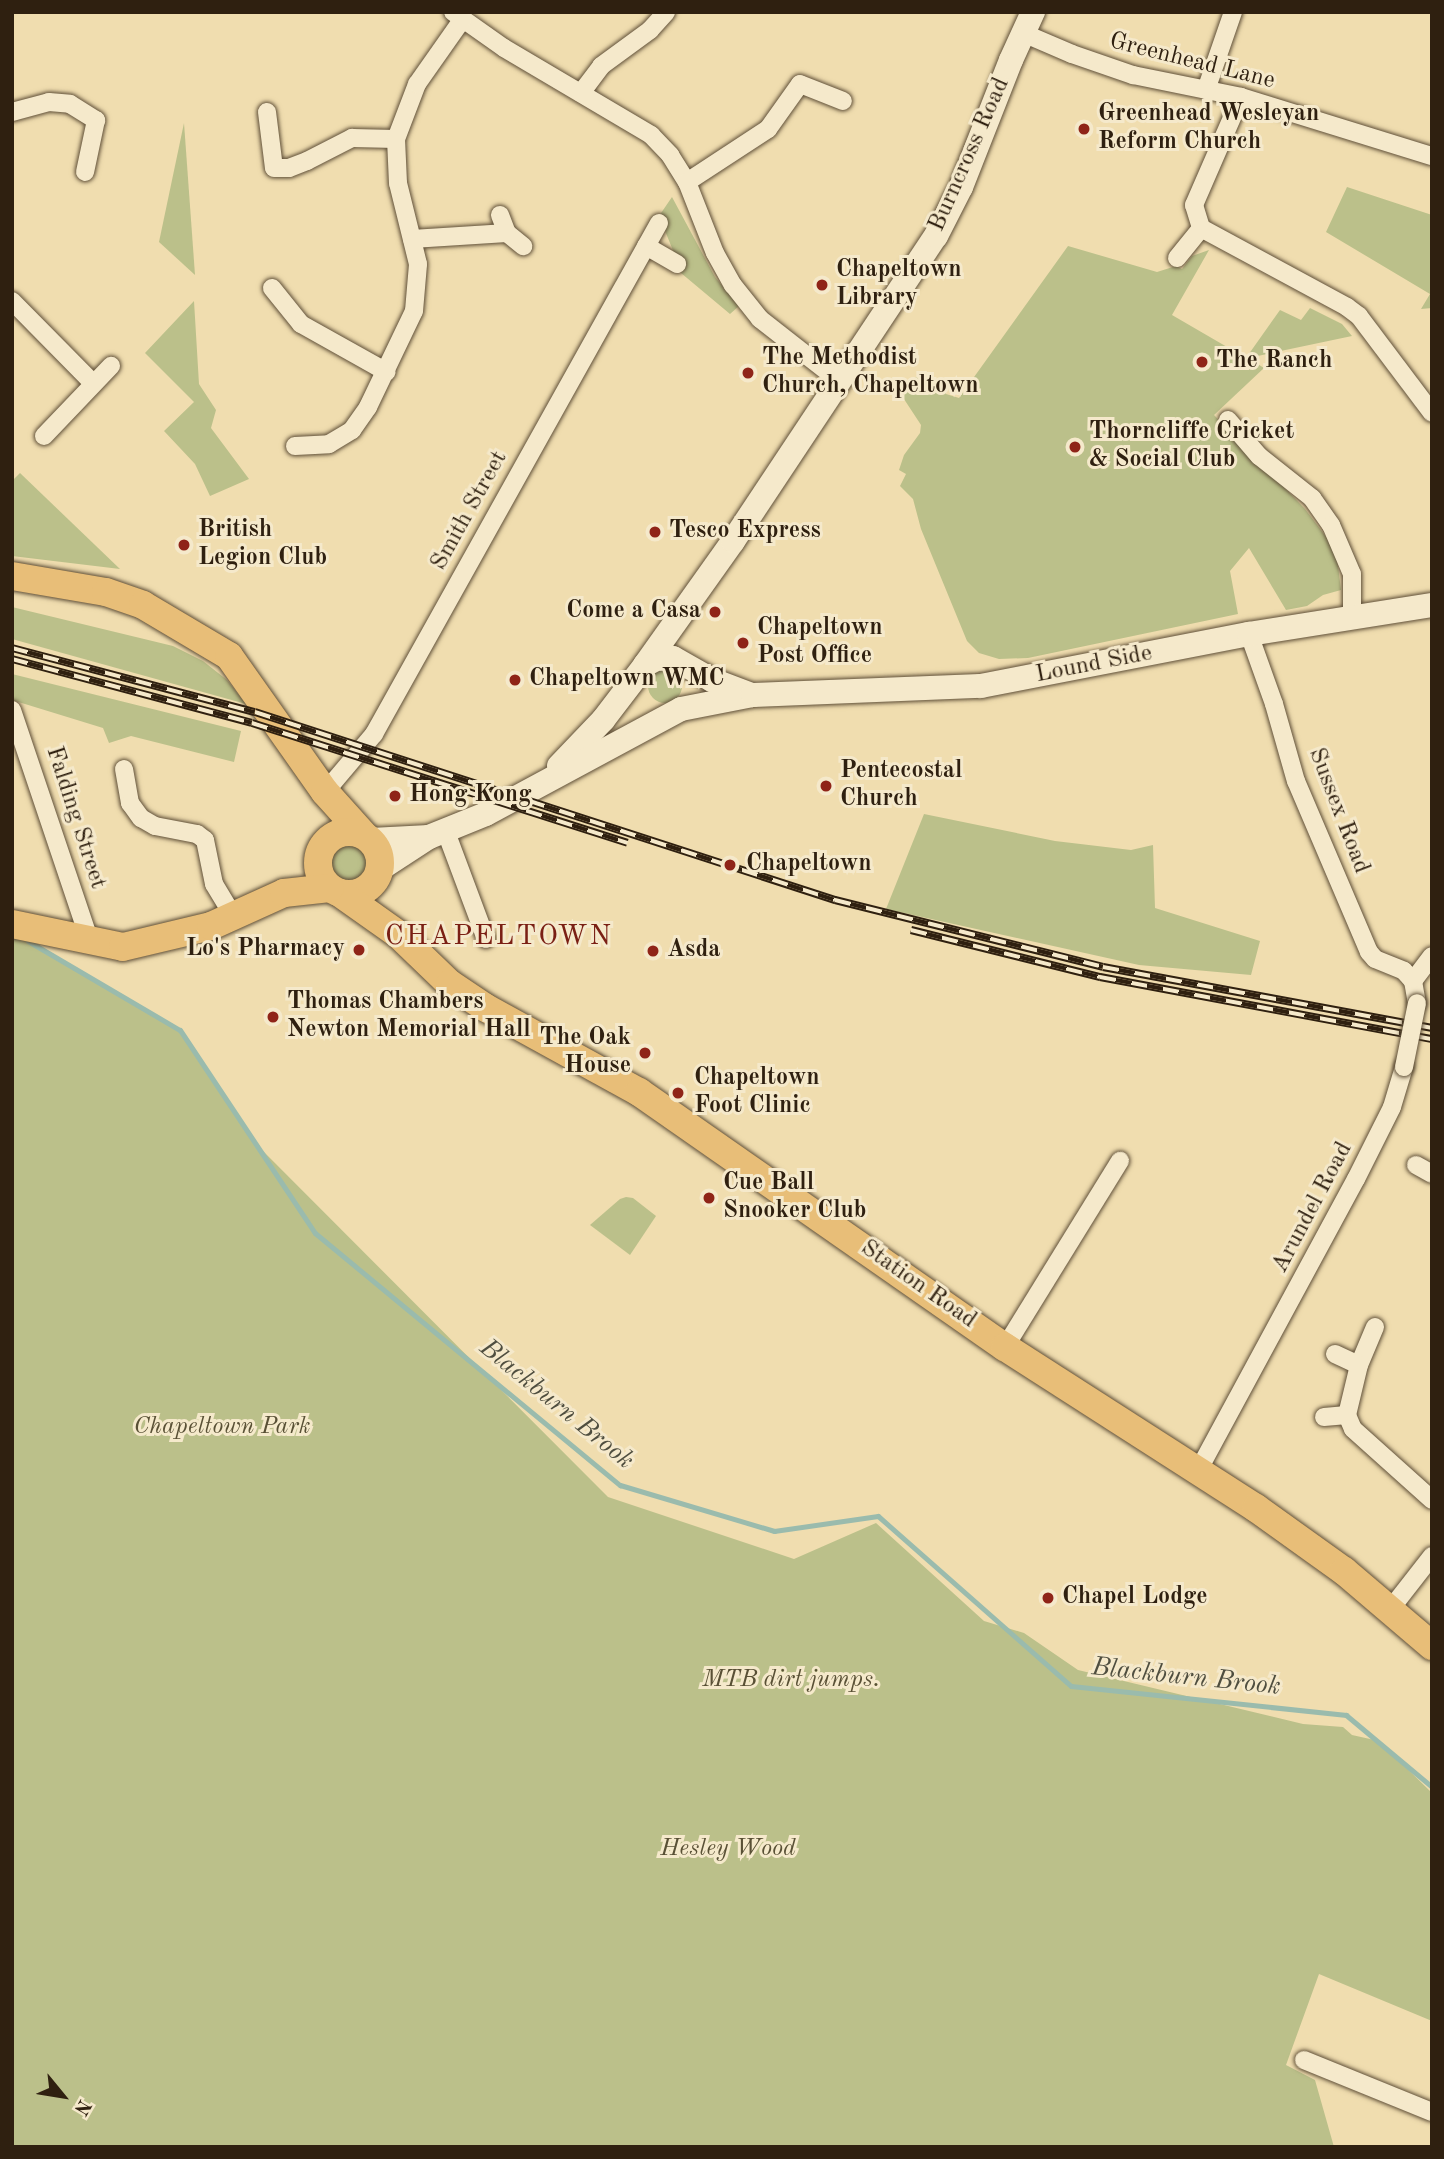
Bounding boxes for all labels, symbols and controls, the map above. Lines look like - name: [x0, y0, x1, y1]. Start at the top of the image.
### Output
- street label: Greenhead Lane: [1106, 28, 1278, 96]
- street label: Burncross Road: [923, 74, 1017, 236]
- place label: Greenhead Wesleyan Reform Church: [1098, 101, 1319, 157]
- marker: Greenhead Wesleyan Reform Church: [1076, 121, 1092, 137]
- place label: Chapeltown Library: [836, 257, 962, 313]
- marker: Chapeltown Library: [814, 277, 830, 293]
- place label: The Methodist Church, Chapeltown: [762, 345, 979, 401]
- place label: The Ranch: [1216, 348, 1332, 376]
- marker: The Ranch: [1194, 354, 1210, 370]
- marker: The Methodist Church, Chapeltown: [740, 365, 756, 381]
- place label: Thorncliffe Cricket & Social Club: [1089, 419, 1294, 475]
- marker: Thorncliffe Cricket & Social Club: [1067, 439, 1083, 455]
- street label: Smith Street: [425, 446, 515, 576]
- place label: British Legion Club: [198, 517, 327, 573]
- place label: Tesco Express: [669, 518, 821, 546]
- marker: Tesco Express: [647, 524, 663, 540]
- marker: British Legion Club: [176, 537, 192, 553]
- place label: Come a Casa: [566, 598, 701, 626]
- marker: Come a Casa: [707, 604, 723, 620]
- place label: Chapeltown Post Office: [757, 615, 883, 671]
- marker: Chapeltown Post Office: [735, 635, 751, 651]
- street label: Lound Side: [1033, 640, 1155, 690]
- place label: Chapeltown WMC: [529, 666, 724, 694]
- marker: Chapeltown WMC: [507, 672, 523, 688]
- street label: Falding Street: [38, 743, 112, 893]
- street label: Sussex Road: [1301, 744, 1375, 878]
- place label: Pentecostal Church: [840, 758, 962, 814]
- marker: Pentecostal Church: [818, 778, 834, 794]
- place label: Hong Kong: [409, 782, 531, 810]
- marker: Hong Kong: [387, 788, 403, 804]
- place label: Chapeltown: [746, 851, 872, 879]
- marker: Chapeltown: [720, 855, 740, 875]
- district label: CHAPELTOWN: [386, 920, 612, 954]
- place label: Lo's Pharmacy: [186, 936, 345, 964]
- place label: Asda: [667, 937, 721, 965]
- marker: Lo's Pharmacy: [351, 942, 367, 958]
- marker: Asda: [645, 943, 661, 959]
- place label: Thomas Chambers Newton Memorial Hall: [287, 989, 531, 1045]
- marker: Thomas Chambers Newton Memorial Hall: [265, 1009, 281, 1025]
- place label: The Oak House: [540, 1025, 631, 1081]
- marker: The Oak House: [637, 1045, 653, 1061]
- place label: Chapeltown Foot Clinic: [694, 1065, 820, 1121]
- marker: Chapeltown Foot Clinic: [668, 1083, 688, 1103]
- street label: Arundel Road: [1266, 1138, 1360, 1278]
- place label: Cue Ball Snooker Club: [723, 1170, 866, 1226]
- marker: Cue Ball Snooker Club: [701, 1190, 717, 1206]
- street label: Station Road: [854, 1234, 982, 1336]
- water label: Blackburn Brook: [472, 1333, 640, 1477]
- park label: Chapeltown Park: [134, 1414, 310, 1442]
- place label: Chapel Lodge: [1062, 1584, 1208, 1612]
- marker: Chapel Lodge: [1040, 1590, 1056, 1606]
- water label: Blackburn Brook: [1090, 1653, 1282, 1703]
- park label: MTB dirt jumps.: [702, 1667, 880, 1695]
- park label: Hesley Wood: [660, 1836, 796, 1864]
- north arrow: [28, 2061, 98, 2131]
- text: N: [70, 2096, 93, 2118]

